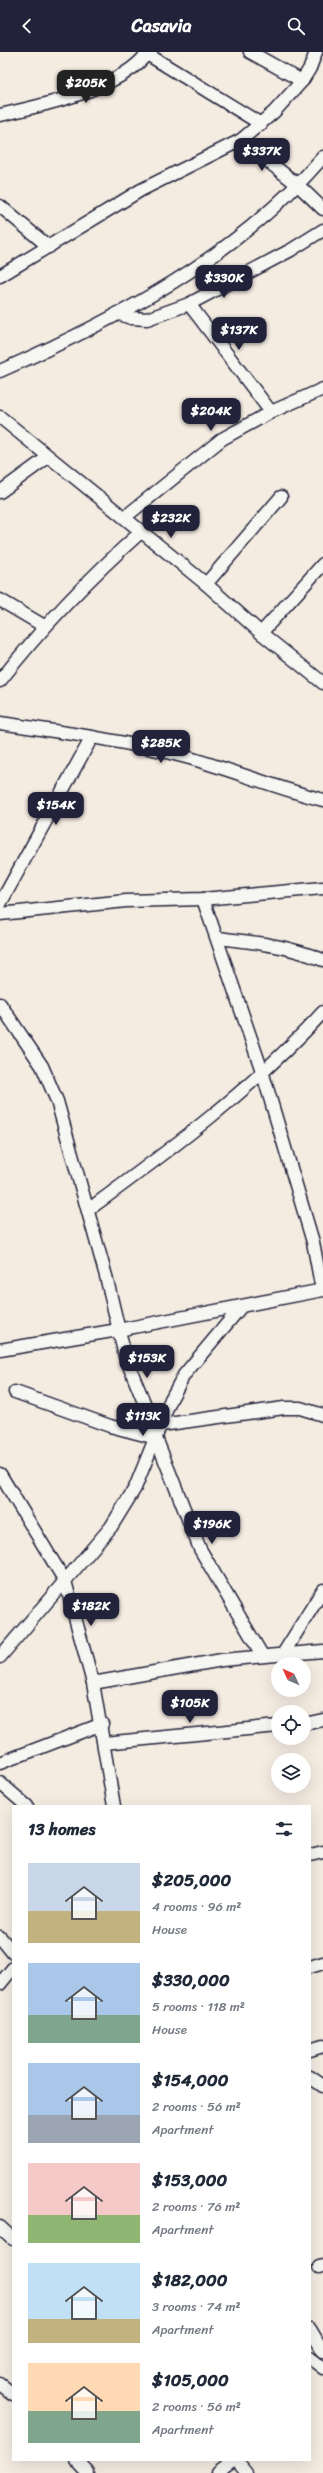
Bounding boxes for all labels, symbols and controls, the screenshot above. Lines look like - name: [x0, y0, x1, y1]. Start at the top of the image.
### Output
- text: Casavia: [132, 10, 191, 42]
- icon: back: [16, 15, 38, 37]
- icon: search: [285, 15, 307, 37]
- pin: $205K: [58, 70, 114, 104]
- text: $205K: [66, 71, 106, 94]
- pin: $337K: [234, 138, 290, 172]
- text: $337K: [243, 139, 281, 162]
- pin: $330K: [196, 265, 252, 299]
- text: $330K: [204, 266, 244, 289]
- pin: $137K: [211, 317, 267, 351]
- text: $137K: [221, 318, 257, 341]
- pin: $204K: [183, 398, 239, 432]
- text: $204K: [191, 399, 231, 422]
- pin: $232K: [143, 505, 199, 539]
- text: $232K: [152, 506, 190, 529]
- pin: $285K: [133, 730, 189, 764]
- text: $285K: [141, 731, 181, 754]
- pin: $154K: [28, 792, 84, 826]
- text: $154K: [37, 793, 75, 816]
- pin: $153K: [119, 1345, 175, 1379]
- text: $153K: [128, 1346, 166, 1369]
- pin: $113K: [115, 1403, 171, 1437]
- text: $113K: [126, 1404, 160, 1427]
- pin: $196K: [184, 1511, 240, 1545]
- text: $196K: [193, 1512, 231, 1535]
- pin: $182K: [63, 1593, 119, 1627]
- text: $182K: [72, 1594, 110, 1617]
- north arrow: [271, 1657, 311, 1697]
- map controls: [271, 1657, 311, 1793]
- pin: $105K: [162, 1690, 218, 1724]
- text: $105K: [171, 1691, 209, 1714]
- button: locate: [271, 1705, 311, 1745]
- button: layers: [271, 1753, 311, 1793]
- text: 13 homes: [28, 1814, 95, 1844]
- icon: filters: [273, 1818, 295, 1840]
- text: $205,000: [152, 1865, 231, 1895]
- icon: home: [60, 1879, 108, 1927]
- text: 4 rooms · 96 m²: [152, 1895, 241, 1918]
- text: House: [152, 1918, 187, 1941]
- text: $330,000: [152, 1965, 230, 1995]
- icon: home: [60, 1979, 108, 2027]
- text: 5 rooms · 118 m²: [152, 1995, 245, 2018]
- text: House: [152, 2018, 187, 2041]
- text: $154,000: [152, 2065, 229, 2095]
- icon: home: [60, 2079, 108, 2127]
- text: 2 rooms · 56 m²: [152, 2095, 241, 2118]
- text: Apartment: [152, 2118, 213, 2141]
- text: $153,000: [152, 2165, 227, 2195]
- icon: home: [60, 2179, 108, 2227]
- text: 2 rooms · 76 m²: [152, 2195, 240, 2218]
- text: Apartment: [152, 2218, 213, 2241]
- text: $182,000: [152, 2265, 228, 2295]
- icon: home: [60, 2279, 108, 2327]
- text: 3 rooms · 74 m²: [152, 2295, 241, 2318]
- text: Apartment: [152, 2318, 213, 2341]
- text: $105,000: [152, 2365, 229, 2395]
- icon: home: [60, 2379, 108, 2427]
- text: 2 rooms · 56 m²: [152, 2395, 241, 2418]
- text: Apartment: [152, 2418, 213, 2441]

